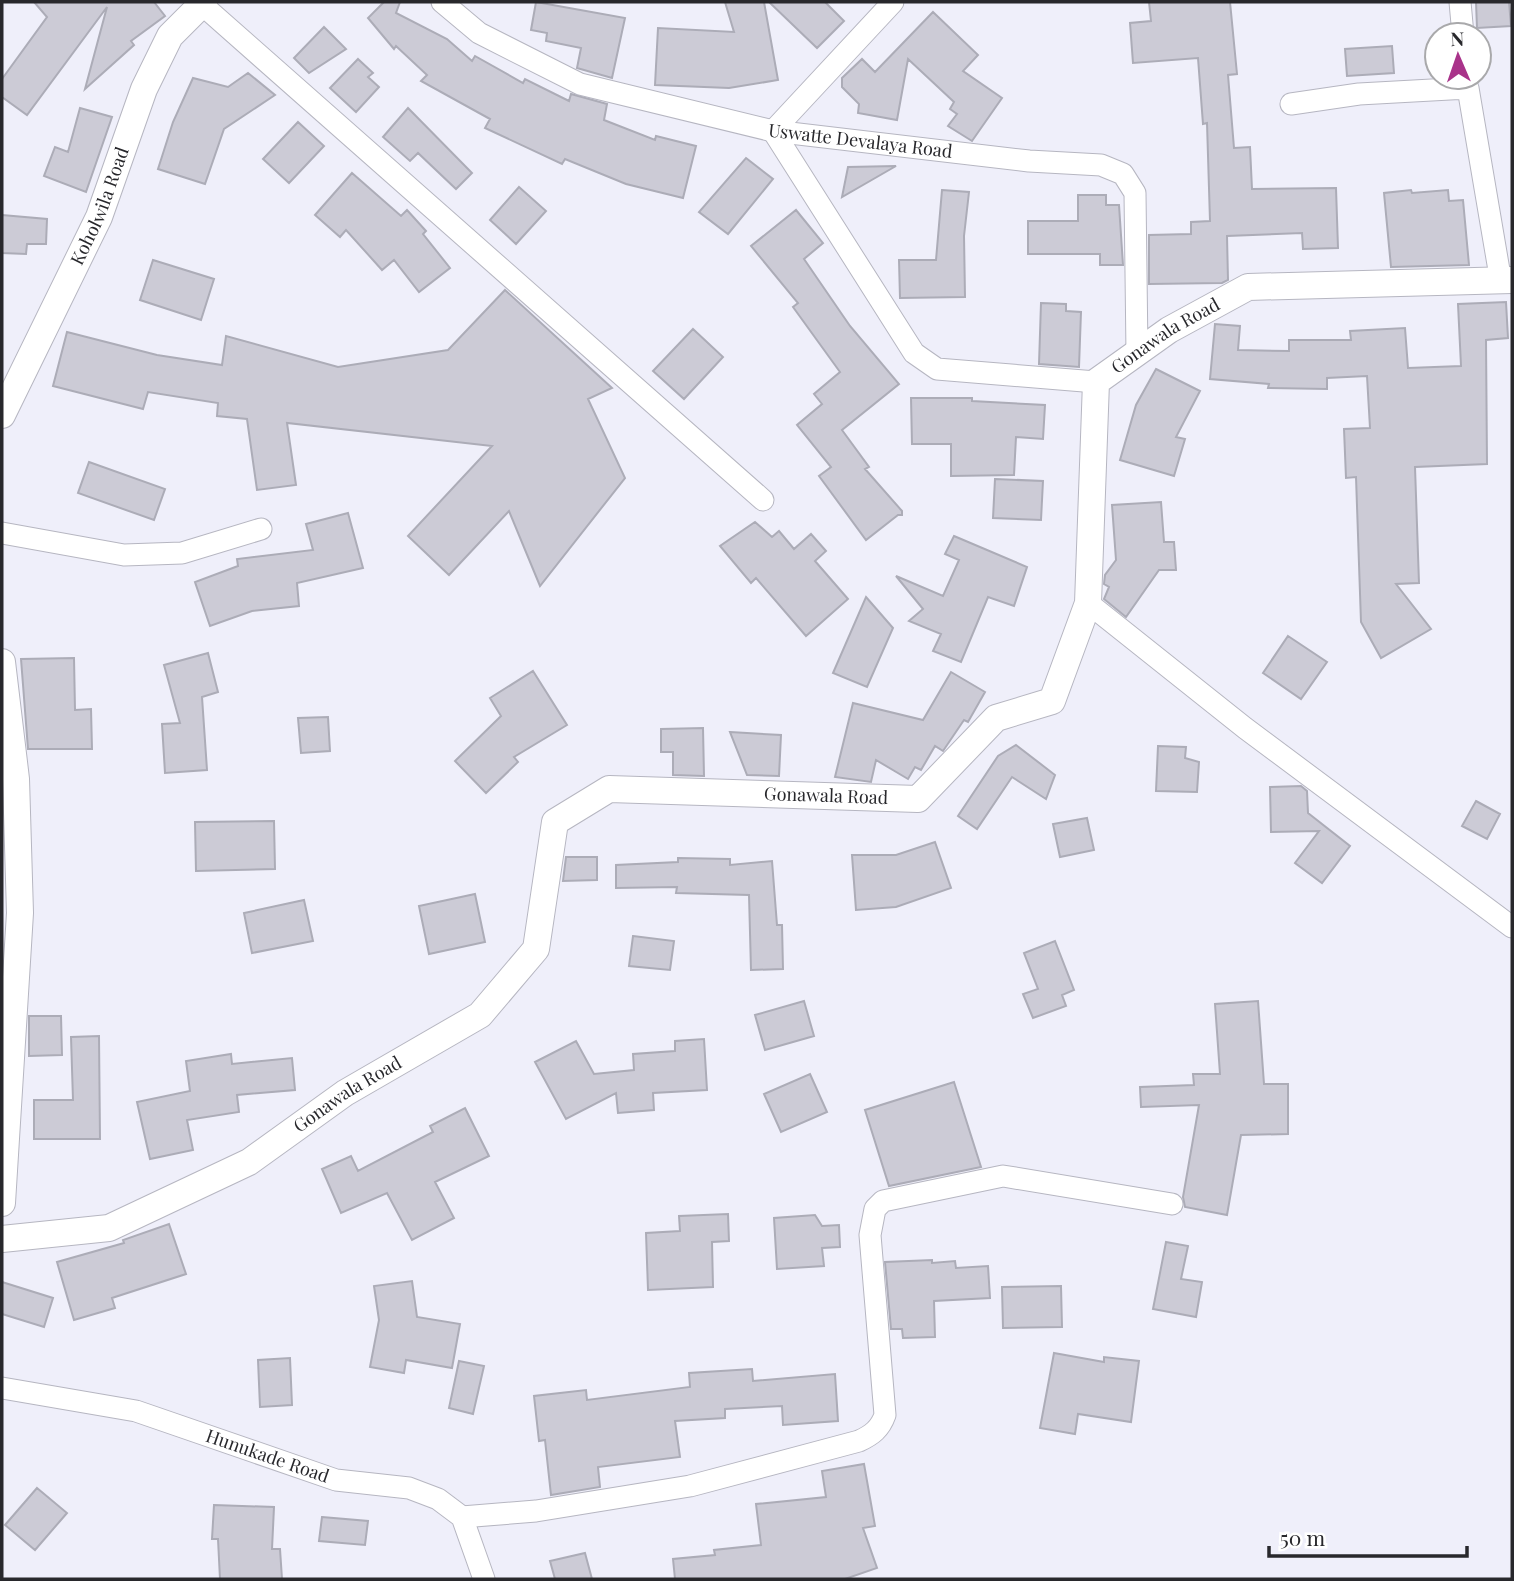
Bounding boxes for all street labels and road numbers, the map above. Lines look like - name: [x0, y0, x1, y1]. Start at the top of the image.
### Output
- street label: Uswatte Devalaya Road: [767, 118, 954, 163]
- street label: Koholwila Road: [64, 143, 134, 269]
- street label: Gonawala Road: [1106, 292, 1224, 379]
- street label: Gonawala Road: [764, 781, 889, 809]
- street label: Gonawala Road: [288, 1050, 406, 1137]
- street label: Hunukade Road: [203, 1423, 333, 1488]

